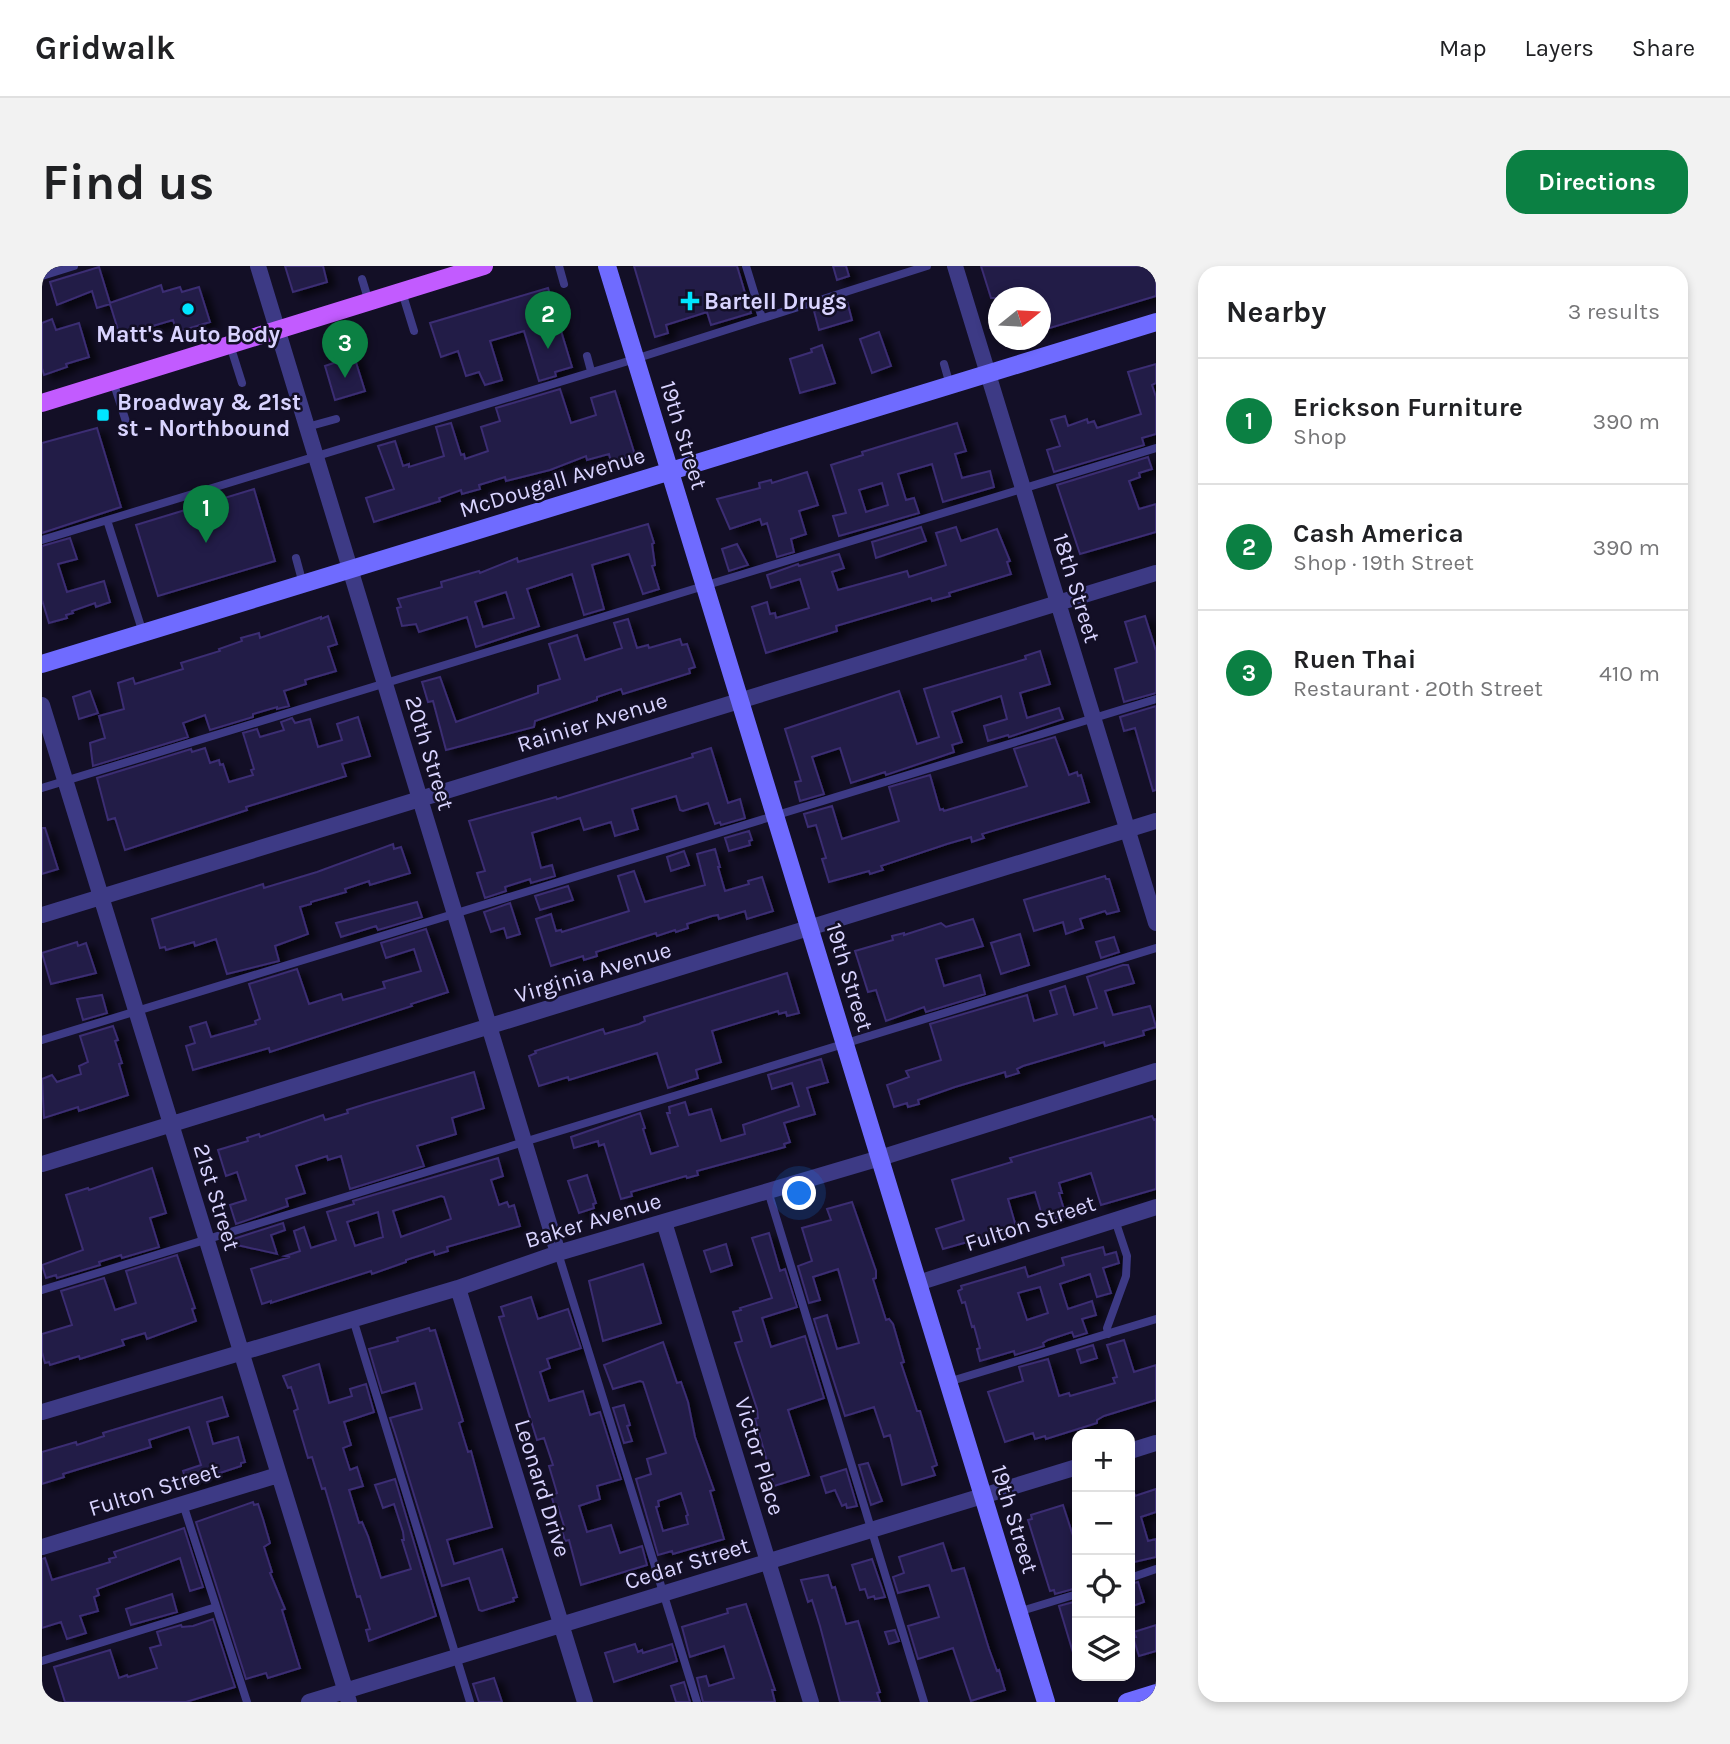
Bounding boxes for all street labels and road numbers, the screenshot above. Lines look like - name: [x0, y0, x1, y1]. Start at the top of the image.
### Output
- street label: 19th Street: [654, 378, 713, 493]
- street label: McDougall Avenue: [456, 441, 648, 524]
- street label: 18th Street: [1047, 530, 1106, 646]
- street label: Rainier Avenue: [514, 687, 671, 758]
- street label: 20th Street: [399, 693, 460, 814]
- street label: 19th Street: [820, 920, 879, 1035]
- street label: Virginia Avenue: [512, 936, 675, 1009]
- street label: 21st Street: [187, 1140, 246, 1254]
- street label: Baker Avenue: [522, 1187, 665, 1254]
- street label: Fulton Street: [962, 1190, 1099, 1257]
- street label: Victor Place: [729, 1394, 790, 1519]
- street label: Leonard Drive: [509, 1416, 576, 1560]
- street label: Fulton Street: [85, 1457, 223, 1522]
- street label: 19th Street: [985, 1462, 1044, 1577]
- street label: Cedar Street: [621, 1532, 753, 1595]

